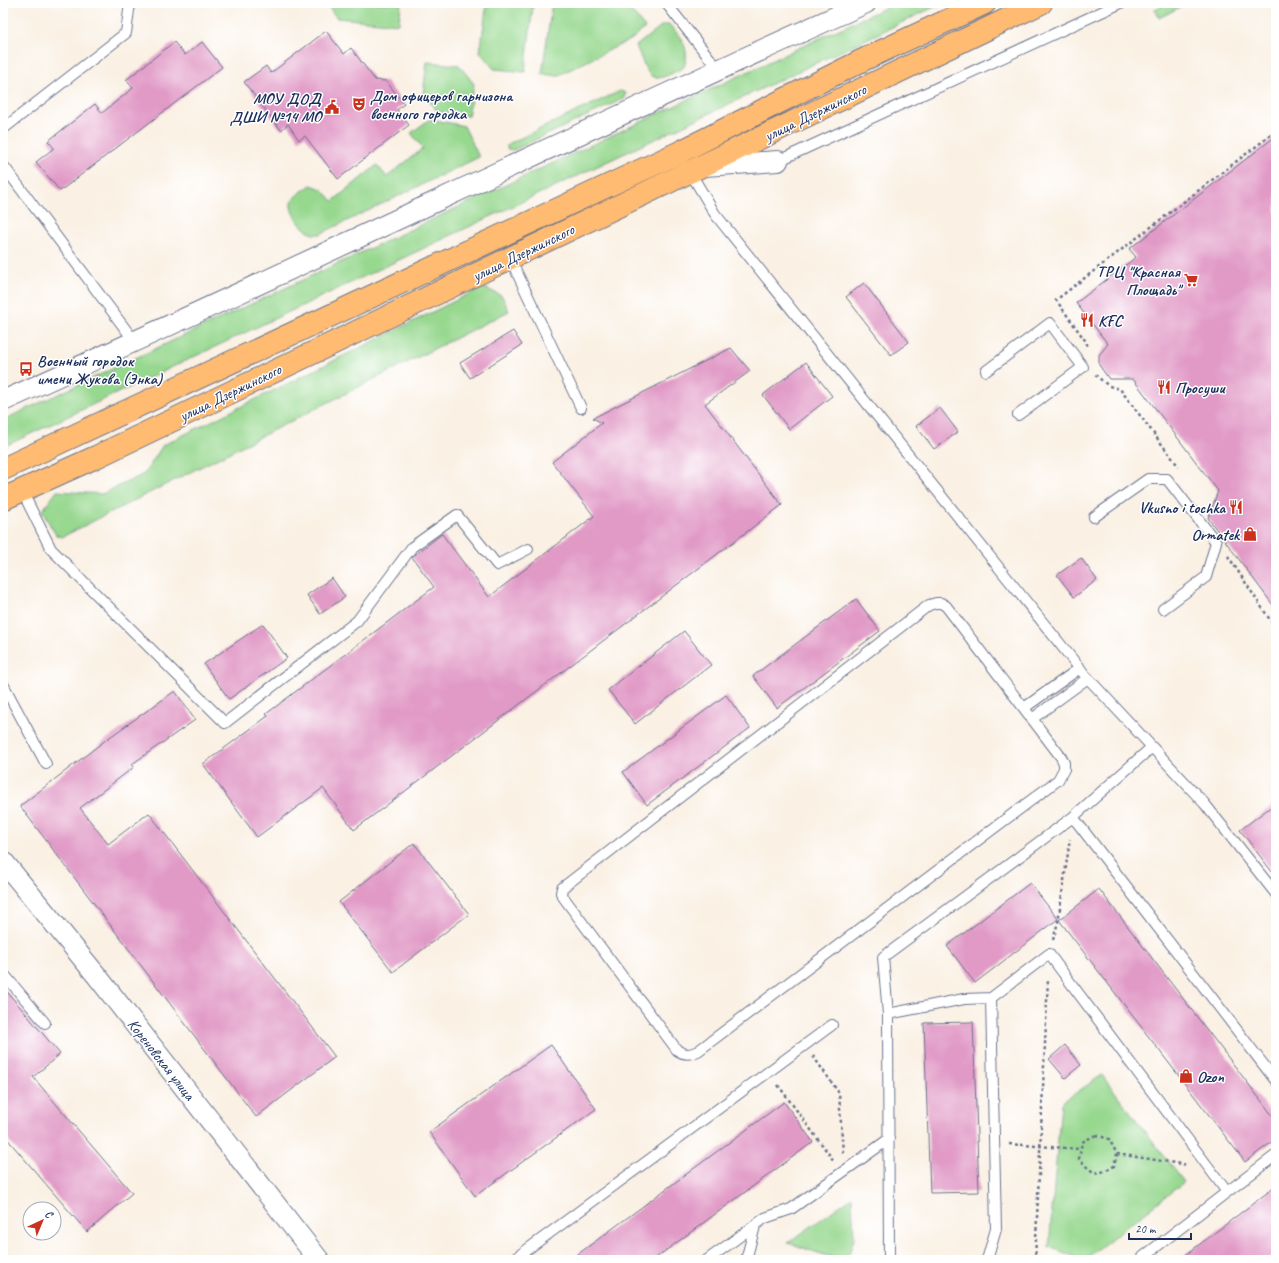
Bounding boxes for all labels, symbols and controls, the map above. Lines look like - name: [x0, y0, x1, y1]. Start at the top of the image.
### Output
- street label: улица Дзержинского: [760, 79, 871, 147]
- place label: Дом офицеров гарнизона военного городка: [370, 86, 514, 124]
- place label: МОУ ДОД ДШИ №14 МО: [230, 89, 323, 127]
- theatre icon: Дом офицеров гарнизона военного городка: [351, 96, 367, 112]
- public building icon: МОУ ДОД ДШИ №14 МО: [324, 99, 340, 115]
- street label: улица Дзержинского: [468, 219, 579, 287]
- place label: ТРЦ "Красная Площадь": [1097, 262, 1184, 300]
- supermarket icon: ТРЦ "Красная Площадь": [1183, 272, 1199, 288]
- place label: KFC: [1098, 311, 1124, 331]
- restaurant icon: KFC: [1079, 312, 1095, 328]
- place label: Военный городок имени Жукова (Энка): [37, 351, 164, 389]
- street label: улица Дзержинского: [175, 359, 286, 427]
- bus stop icon: Военный городок имени Жукова (Энка): [18, 361, 34, 377]
- place label: Просуши: [1175, 378, 1226, 398]
- restaurant icon: Просуши: [1156, 379, 1172, 395]
- place label: Vkusno i tochka: [1139, 498, 1226, 518]
- restaurant icon: Vkusno i tochka: [1228, 499, 1244, 515]
- place label: Ormatek: [1192, 525, 1241, 545]
- shop icon: Ormatek: [1242, 526, 1258, 542]
- street label: Кореновская улица: [123, 1015, 200, 1106]
- place label: Ozon: [1197, 1067, 1224, 1087]
- shop icon: Ozon: [1178, 1068, 1194, 1084]
- north arrow: [22, 1201, 62, 1241]
- text: С: [42, 1207, 57, 1222]
- scale bar: [1129, 1215, 1191, 1241]
- text: 20 m: [1135, 1221, 1157, 1237]

